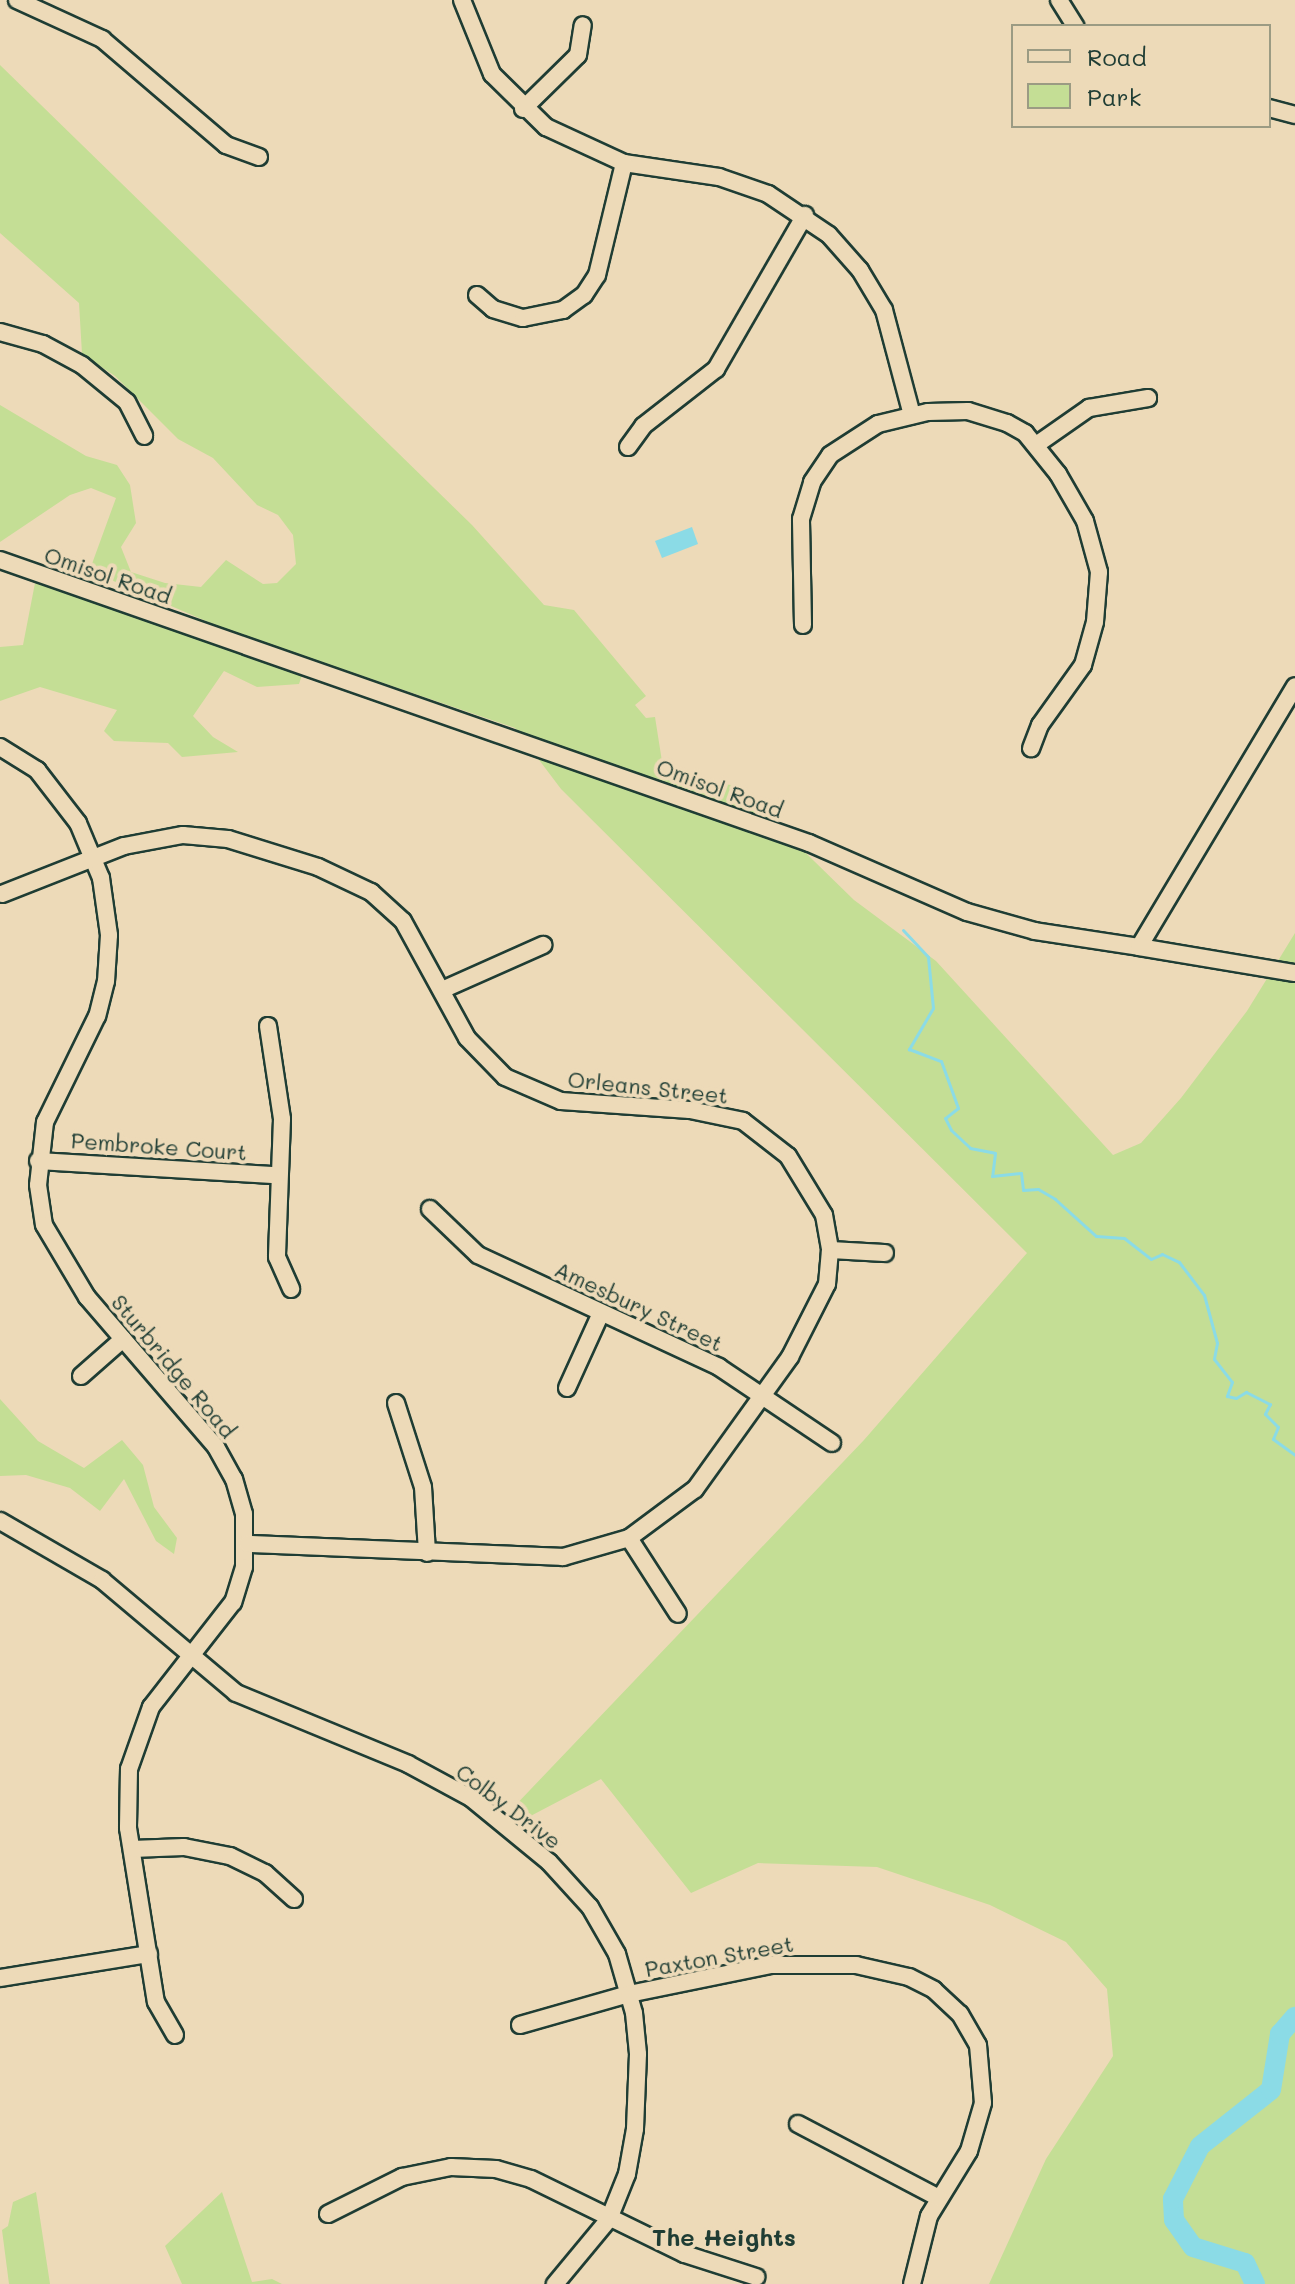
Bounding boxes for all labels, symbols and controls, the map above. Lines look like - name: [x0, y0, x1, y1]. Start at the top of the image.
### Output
- legend: [1011, 24, 1271, 128]
- text: Road: [1087, 41, 1147, 72]
- text: Park: [1087, 81, 1141, 112]
- street label: Omisol Road: [41, 541, 175, 609]
- street label: Omisol Road: [653, 753, 787, 823]
- street label: Orleans Street: [566, 1065, 730, 1109]
- street label: Pembroke Court: [70, 1127, 248, 1165]
- street label: Amesbury Street: [551, 1255, 727, 1357]
- street label: Sturbridge Road: [106, 1289, 242, 1443]
- street label: Colby Drive: [451, 1758, 567, 1854]
- street label: Paxton Street: [643, 1930, 795, 1982]
- district label: The Heights: [652, 2223, 796, 2251]

